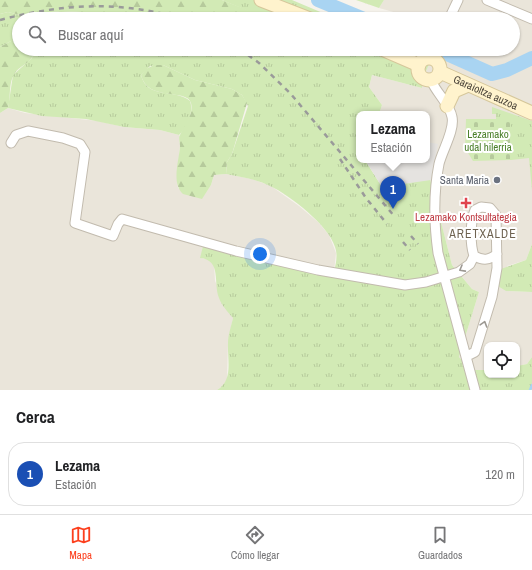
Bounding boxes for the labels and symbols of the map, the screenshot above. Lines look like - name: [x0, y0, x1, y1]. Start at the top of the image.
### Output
- street label: Garaioltza auzoa: [451, 72, 520, 113]
- park label: Lezamako udal hilerria: [464, 127, 512, 154]
- place label: Santa Maria: [440, 173, 489, 187]
- marker: Santa Maria: [492, 175, 502, 185]
- pin: 1: [380, 176, 406, 209]
- marker: Lezamako Kontsultategia: [460, 197, 472, 209]
- place label: Lezamako Kontsultategia: [415, 210, 517, 224]
- district label: ARETXALDE: [448, 226, 517, 242]
- your location: [250, 244, 270, 264]
- one-way arrow: [459, 265, 466, 272]
- one-way arrow: [479, 320, 488, 327]

